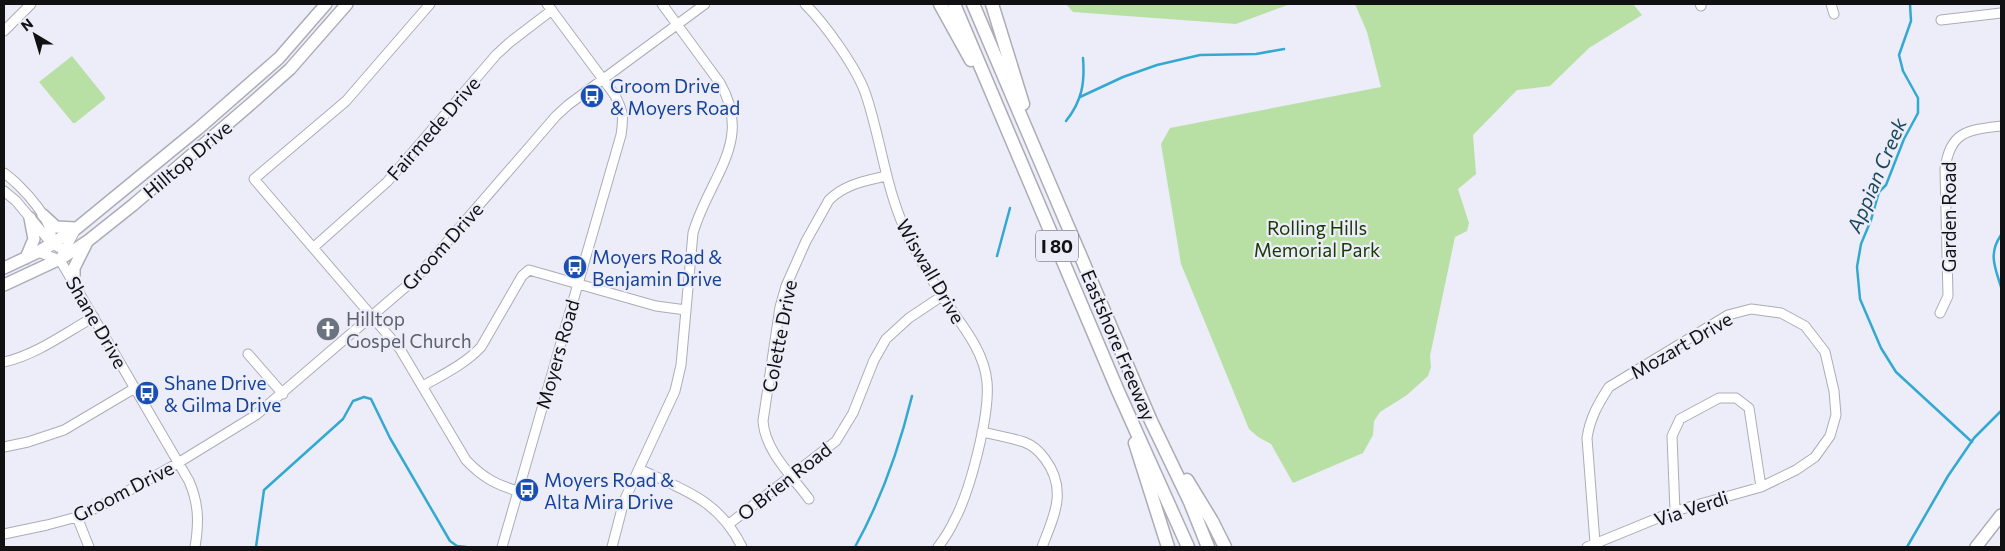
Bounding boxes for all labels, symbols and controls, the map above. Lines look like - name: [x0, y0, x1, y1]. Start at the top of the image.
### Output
- north arrow: [10, 10, 60, 60]
- text: N: [17, 14, 36, 34]
- street label: Fairmede Drive: [382, 71, 484, 185]
- place label: Groom Drive & Moyers Road: [610, 74, 740, 119]
- bus stop icon: Groom Drive & Moyers Road: [579, 83, 605, 109]
- water label: Appian Creek: [1841, 113, 1911, 237]
- street label: Hilltop Drive: [138, 115, 236, 203]
- street label: Garden Road: [1937, 161, 1960, 273]
- street label: Groom Drive: [397, 197, 487, 295]
- street label: Wiswall Drive: [892, 215, 970, 327]
- park label: Rolling Hills Memorial Park: [1254, 216, 1380, 261]
- road number: I 80: [1036, 230, 1078, 262]
- place label: Moyers Road & Benjamin Drive: [592, 245, 722, 290]
- bus stop icon: Moyers Road & Benjamin Drive: [562, 254, 588, 280]
- street label: Eastshore Freeway: [1077, 266, 1161, 424]
- street label: Shane Drive: [61, 272, 133, 372]
- street label: Colette Drive: [757, 278, 801, 394]
- street label: Moyers Road: [530, 297, 584, 411]
- place label: Hilltop Gospel Church: [346, 307, 472, 352]
- street label: Mozart Drive: [1626, 307, 1736, 383]
- church icon: Hilltop Gospel Church: [315, 316, 341, 342]
- place label: Shane Drive & Gilma Drive: [164, 371, 281, 416]
- bus stop icon: Shane Drive & Gilma Drive: [134, 380, 160, 406]
- street label: O Brien Road: [732, 437, 836, 525]
- street label: Groom Drive: [69, 456, 177, 526]
- place label: Moyers Road & Alta Mira Drive: [544, 468, 674, 513]
- bus stop icon: Moyers Road & Alta Mira Drive: [514, 477, 540, 503]
- street label: Via Verdi: [1651, 485, 1731, 531]

